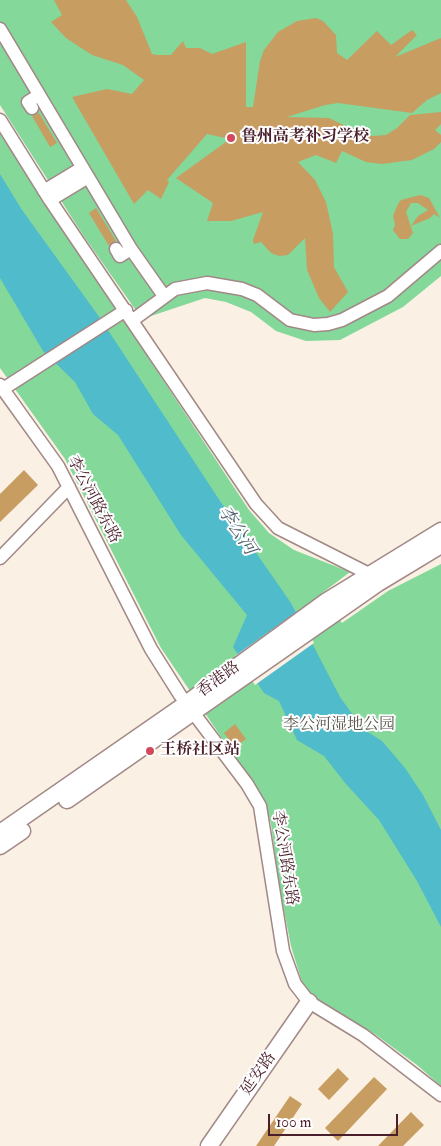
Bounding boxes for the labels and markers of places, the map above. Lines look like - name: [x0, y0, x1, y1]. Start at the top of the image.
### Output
- place label: 鲁州高考补习学校: [241, 128, 369, 148]
- marker: 鲁州高考补习学校: [225, 132, 237, 144]
- place label: 王桥社区站: [160, 741, 240, 761]
- marker: 王桥社区站: [144, 745, 156, 757]

